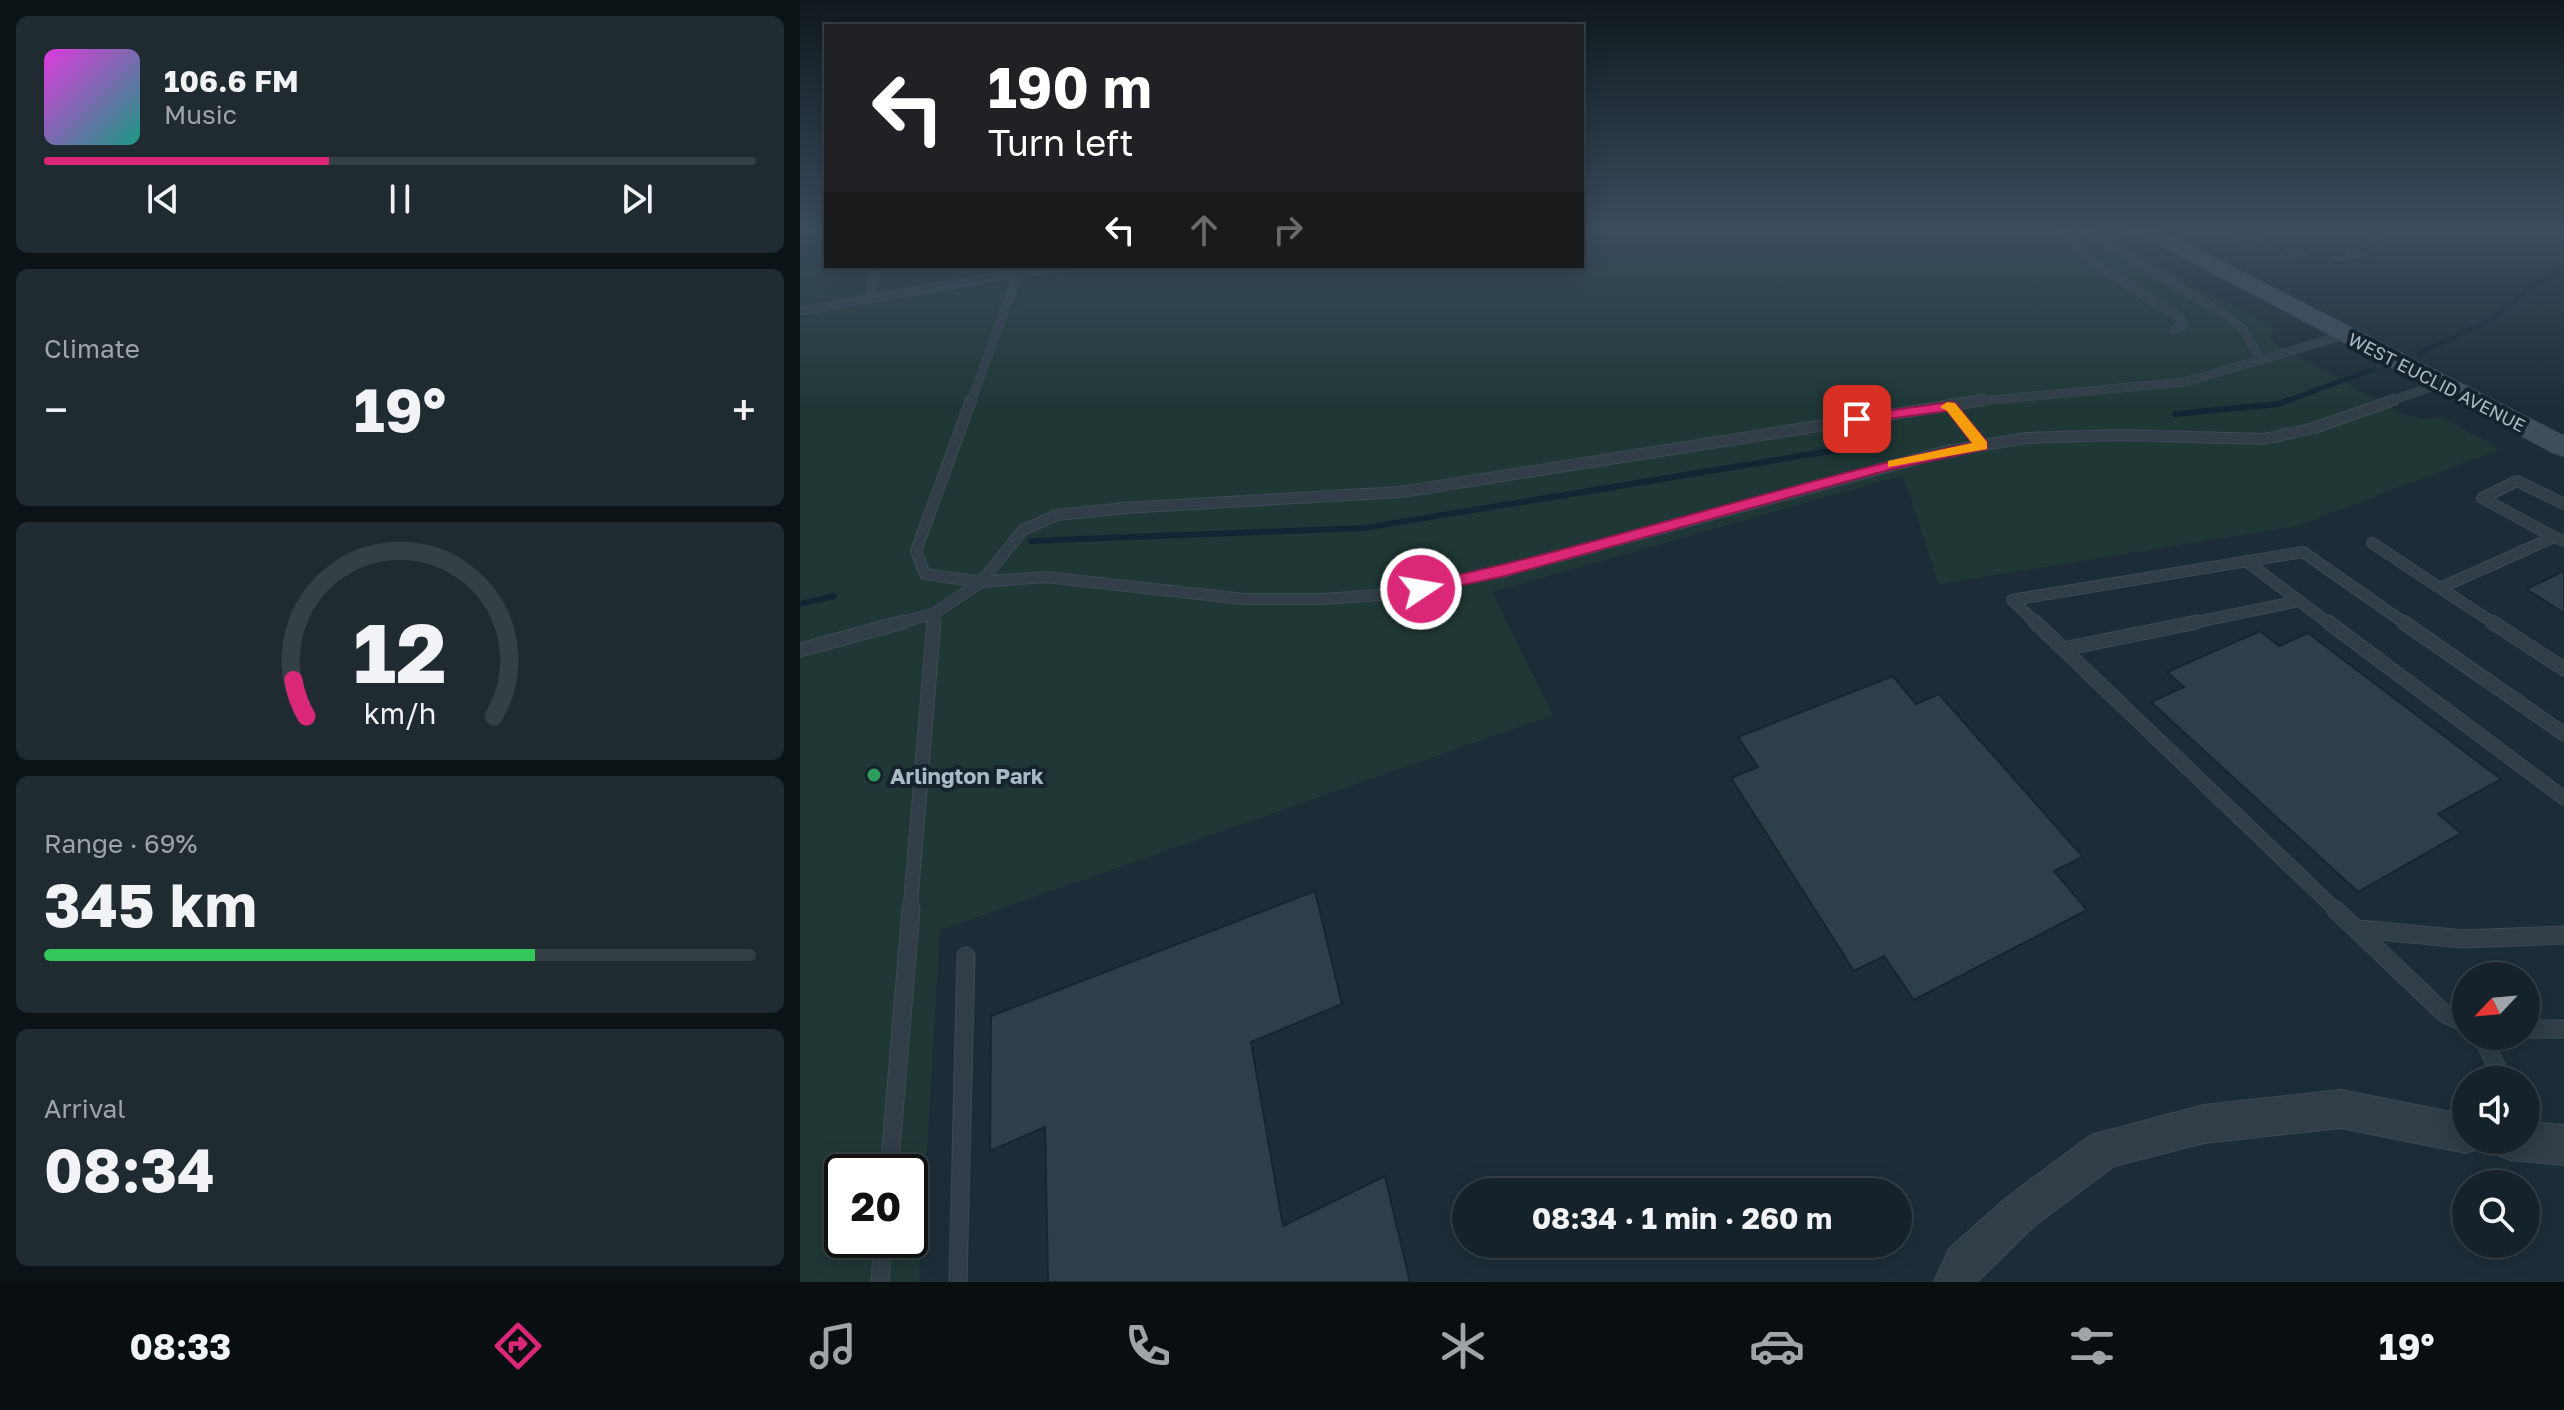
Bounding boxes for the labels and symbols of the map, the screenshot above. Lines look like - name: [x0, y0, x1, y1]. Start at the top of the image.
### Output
- street label: WEST EUCLID AVENUE: [2345, 328, 2529, 436]
- pin: [1823, 385, 1891, 453]
- position arrow: [1379, 547, 1463, 631]
- place label: Arlington Park: [890, 762, 1044, 789]
- marker: Arlington Park: [865, 766, 883, 784]
- north arrow: [2452, 962, 2540, 1050]
- speed limit sign: 20: [824, 1154, 928, 1258]

